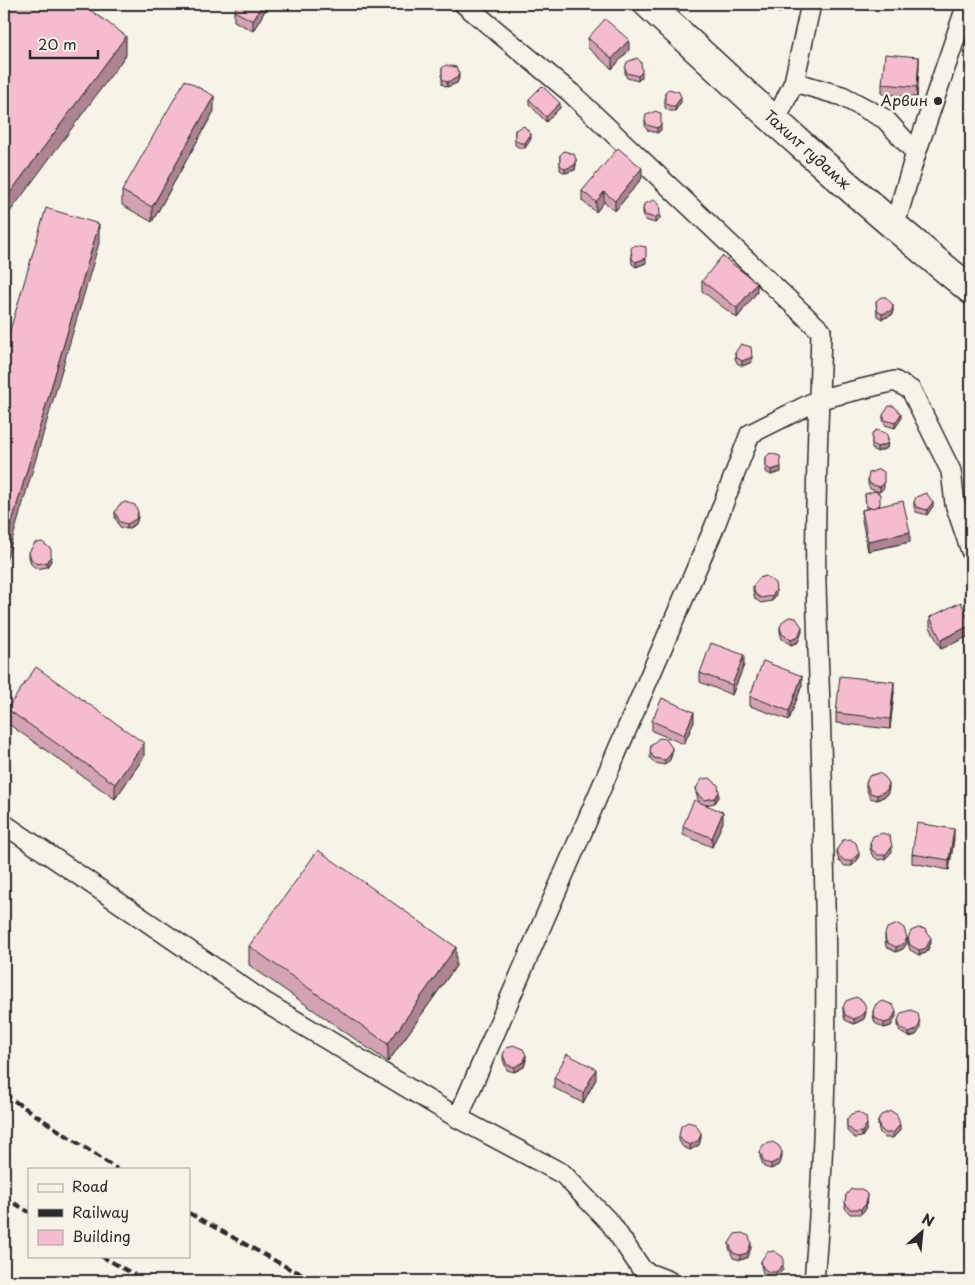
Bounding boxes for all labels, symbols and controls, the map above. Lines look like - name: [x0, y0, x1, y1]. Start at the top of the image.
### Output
- scale bar: [30, 28, 98, 60]
- text: 20 m: [38, 32, 77, 55]
- place label: Арвин: [881, 88, 928, 111]
- marker: Арвин: [932, 95, 944, 107]
- street label: Тахилт гудамж: [760, 104, 856, 194]
- legend: [28, 1168, 190, 1258]
- text: Road: [72, 1174, 108, 1197]
- text: Railway: [72, 1200, 129, 1223]
- north arrow: [898, 1208, 948, 1258]
- text: N: [918, 1208, 938, 1232]
- text: Building: [72, 1224, 131, 1247]

